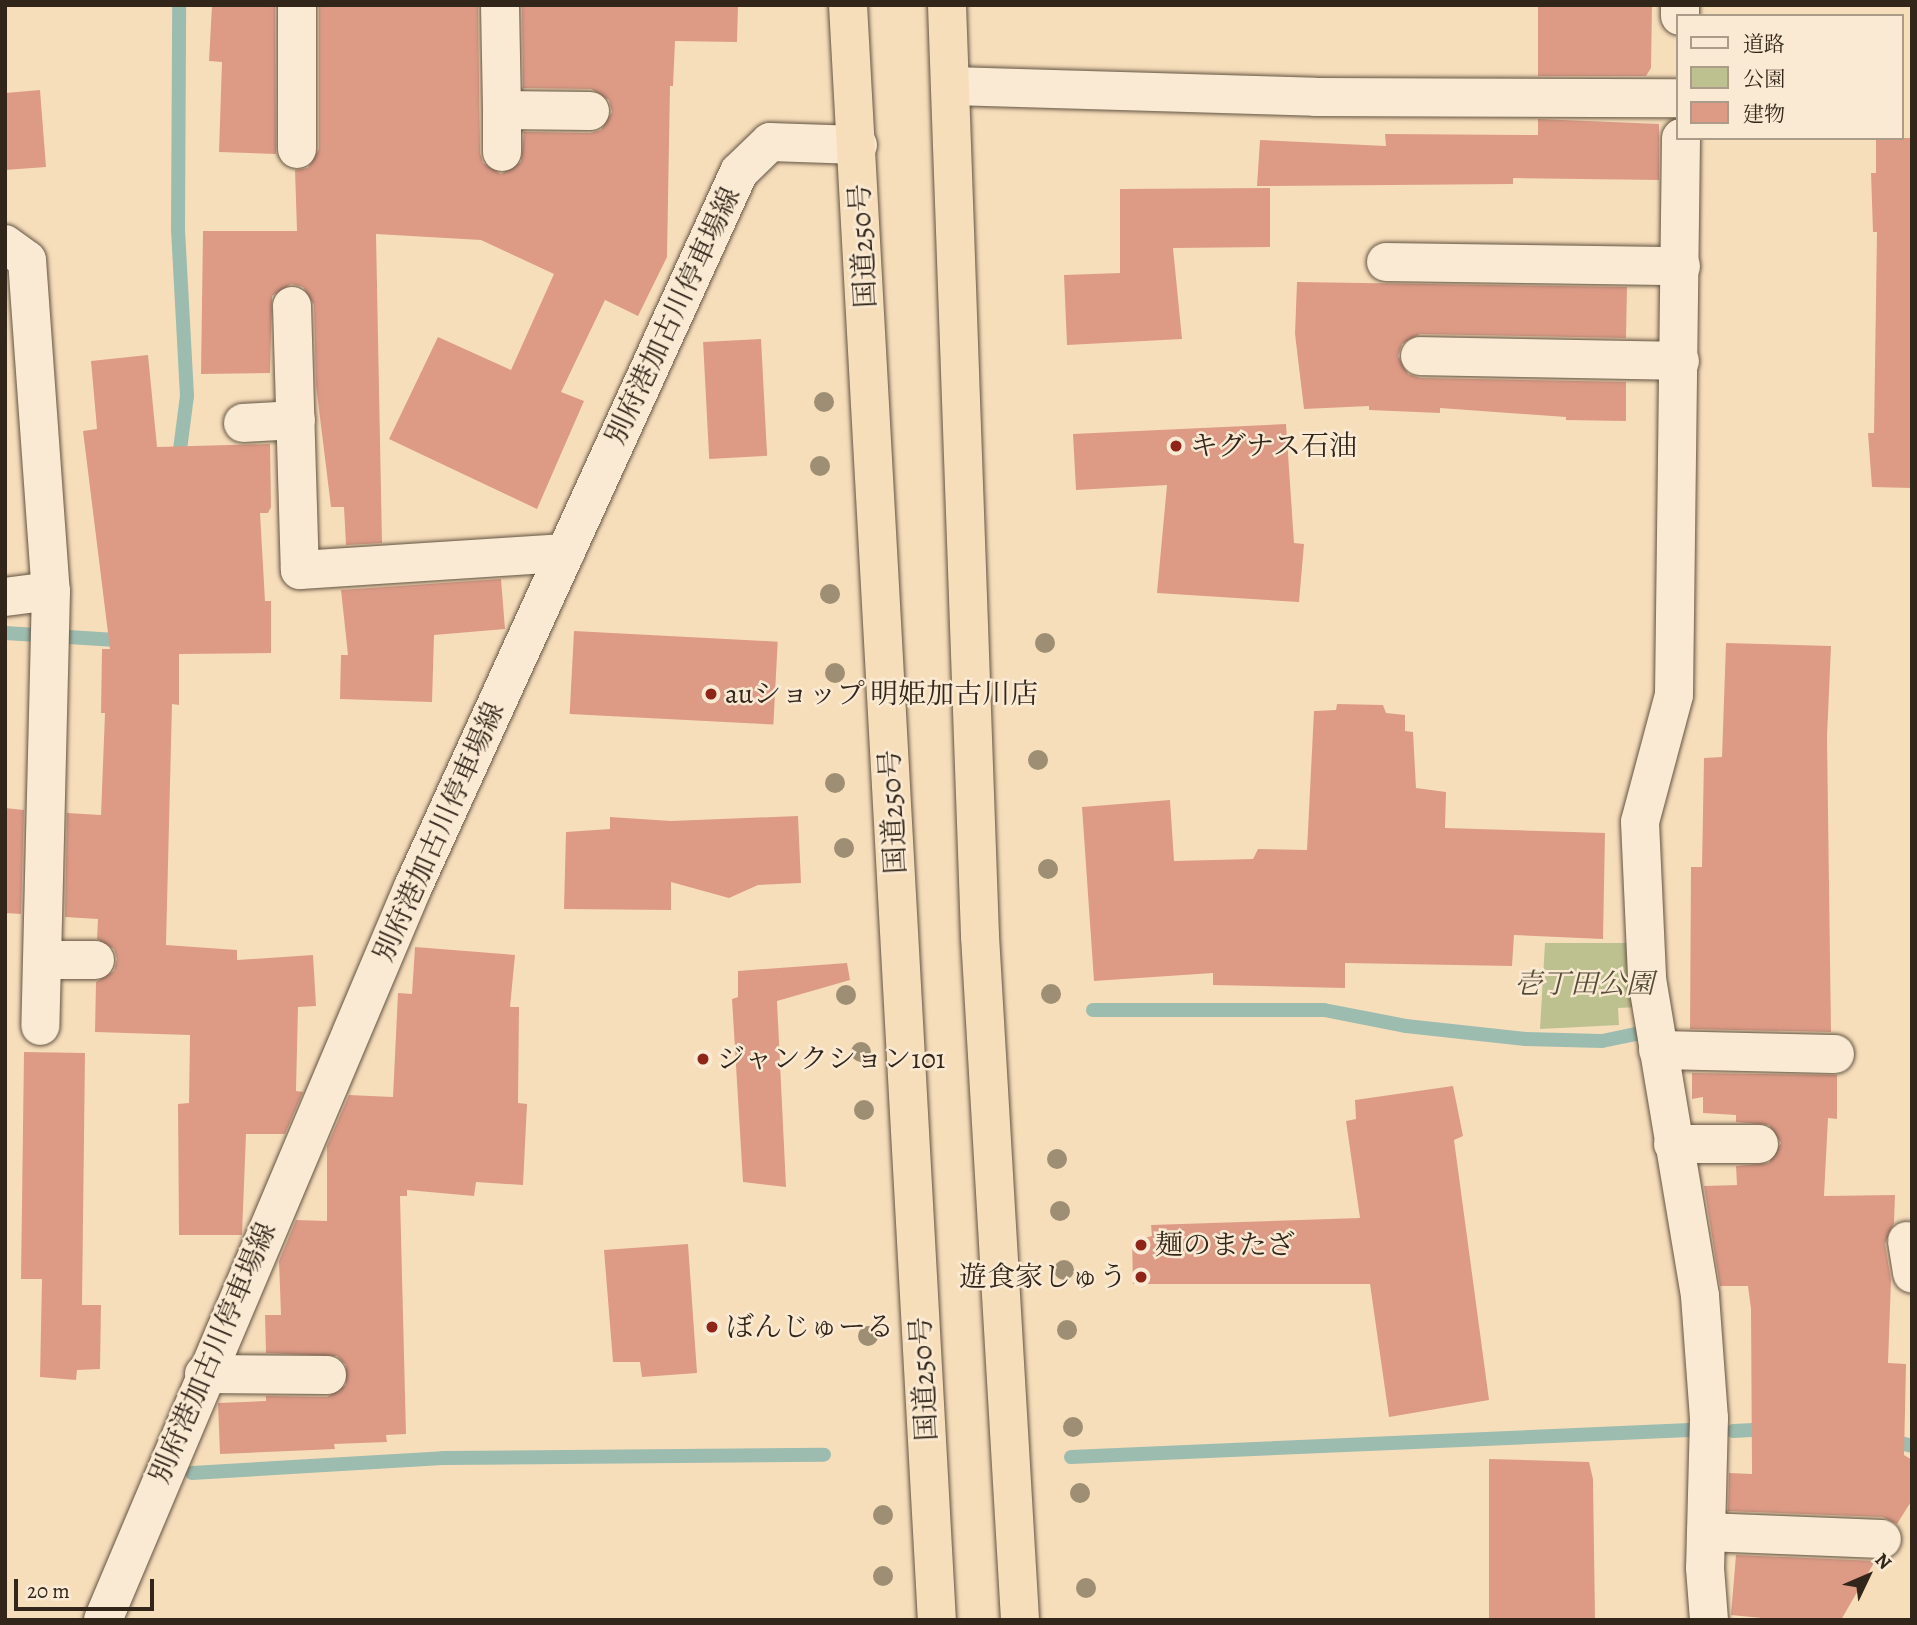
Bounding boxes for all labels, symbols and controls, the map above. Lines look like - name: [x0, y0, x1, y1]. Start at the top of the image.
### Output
- legend: [1675, 14, 1903, 140]
- text: 道路: [1743, 30, 1785, 58]
- text: 公園: [1743, 65, 1785, 93]
- text: 建物: [1743, 100, 1785, 128]
- street label: 別府港加古川停車場線: [599, 182, 747, 450]
- street label: 国道250号: [843, 183, 883, 309]
- place label: キグナス石油: [1190, 429, 1358, 463]
- marker: キグナス石油: [1168, 438, 1184, 454]
- place label: auショップ 明姫加古川店: [725, 677, 1039, 711]
- marker: auショップ 明姫加古川店: [703, 686, 719, 702]
- street label: 別府港加古川停車場線: [367, 697, 511, 967]
- street label: 国道250号: [873, 749, 913, 875]
- park label: 壱丁田公園: [1514, 967, 1654, 1001]
- place label: ジャンクション101: [717, 1042, 947, 1076]
- marker: ジャンクション101: [695, 1051, 711, 1067]
- street label: 別府港加古川停車場線: [143, 1218, 283, 1488]
- place label: 麺のまたざ: [1155, 1228, 1295, 1262]
- marker: 麺のまたざ: [1133, 1237, 1149, 1253]
- place label: 遊食家しゅう: [959, 1260, 1127, 1294]
- marker: 遊食家しゅう: [1133, 1269, 1149, 1285]
- place label: ぼんじゅーる: [726, 1310, 894, 1344]
- street label: 国道250号: [904, 1316, 944, 1442]
- marker: ぼんじゅーる: [704, 1319, 720, 1335]
- north arrow: [1833, 1541, 1903, 1611]
- text: N: [1869, 1547, 1897, 1575]
- scale bar: [18, 1566, 158, 1610]
- text: 20 m: [27, 1577, 70, 1605]

